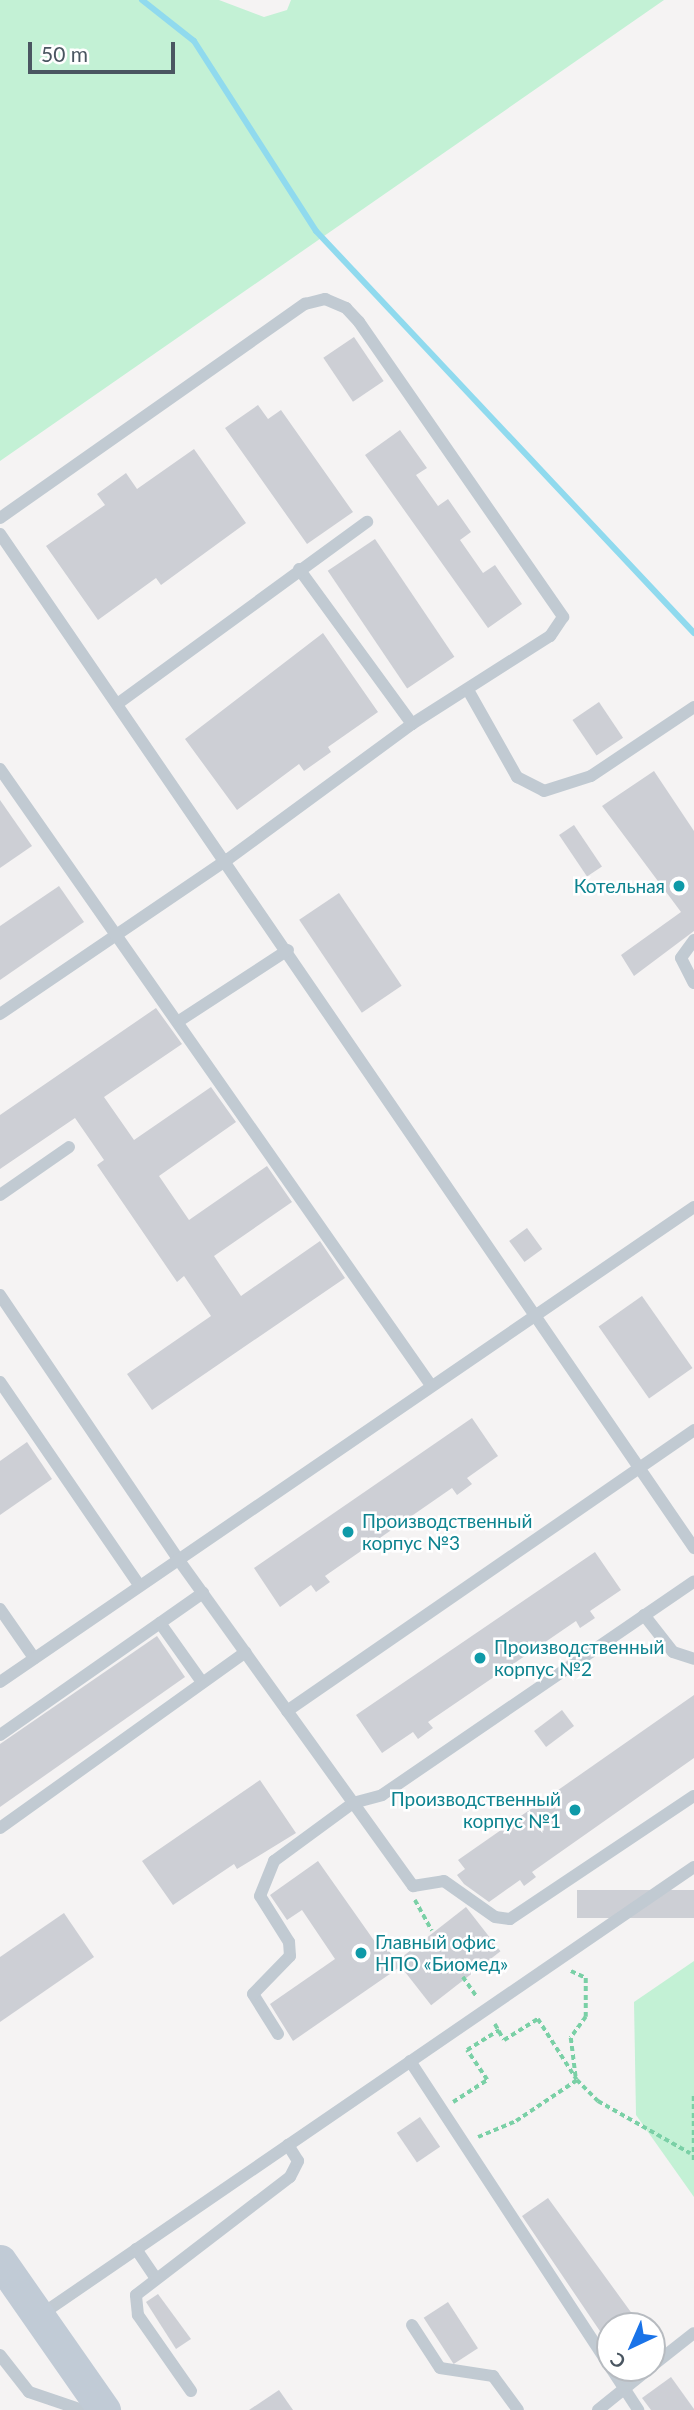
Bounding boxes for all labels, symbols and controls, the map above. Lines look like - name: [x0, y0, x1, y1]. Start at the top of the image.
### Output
- scale bar: [32, 28, 178, 72]
- text: 50 m: [41, 41, 88, 66]
- place label: Котельная: [574, 875, 665, 897]
- marker: Котельная: [671, 878, 687, 894]
- place label: Производственный корпус №3: [362, 1510, 532, 1554]
- marker: Производственный корпус №3: [340, 1524, 356, 1540]
- place label: Производственный корпус №2: [494, 1636, 664, 1680]
- marker: Производственный корпус №2: [472, 1650, 488, 1666]
- place label: Производственный корпус №1: [391, 1788, 561, 1832]
- marker: Производственный корпус №1: [567, 1802, 583, 1818]
- place label: Главный офис НПО «Биомед»: [375, 1931, 508, 1975]
- marker: Главный офис НПО «Биомед»: [353, 1945, 369, 1961]
- north arrow: [596, 2312, 666, 2382]
- text: С: [605, 2348, 630, 2374]

